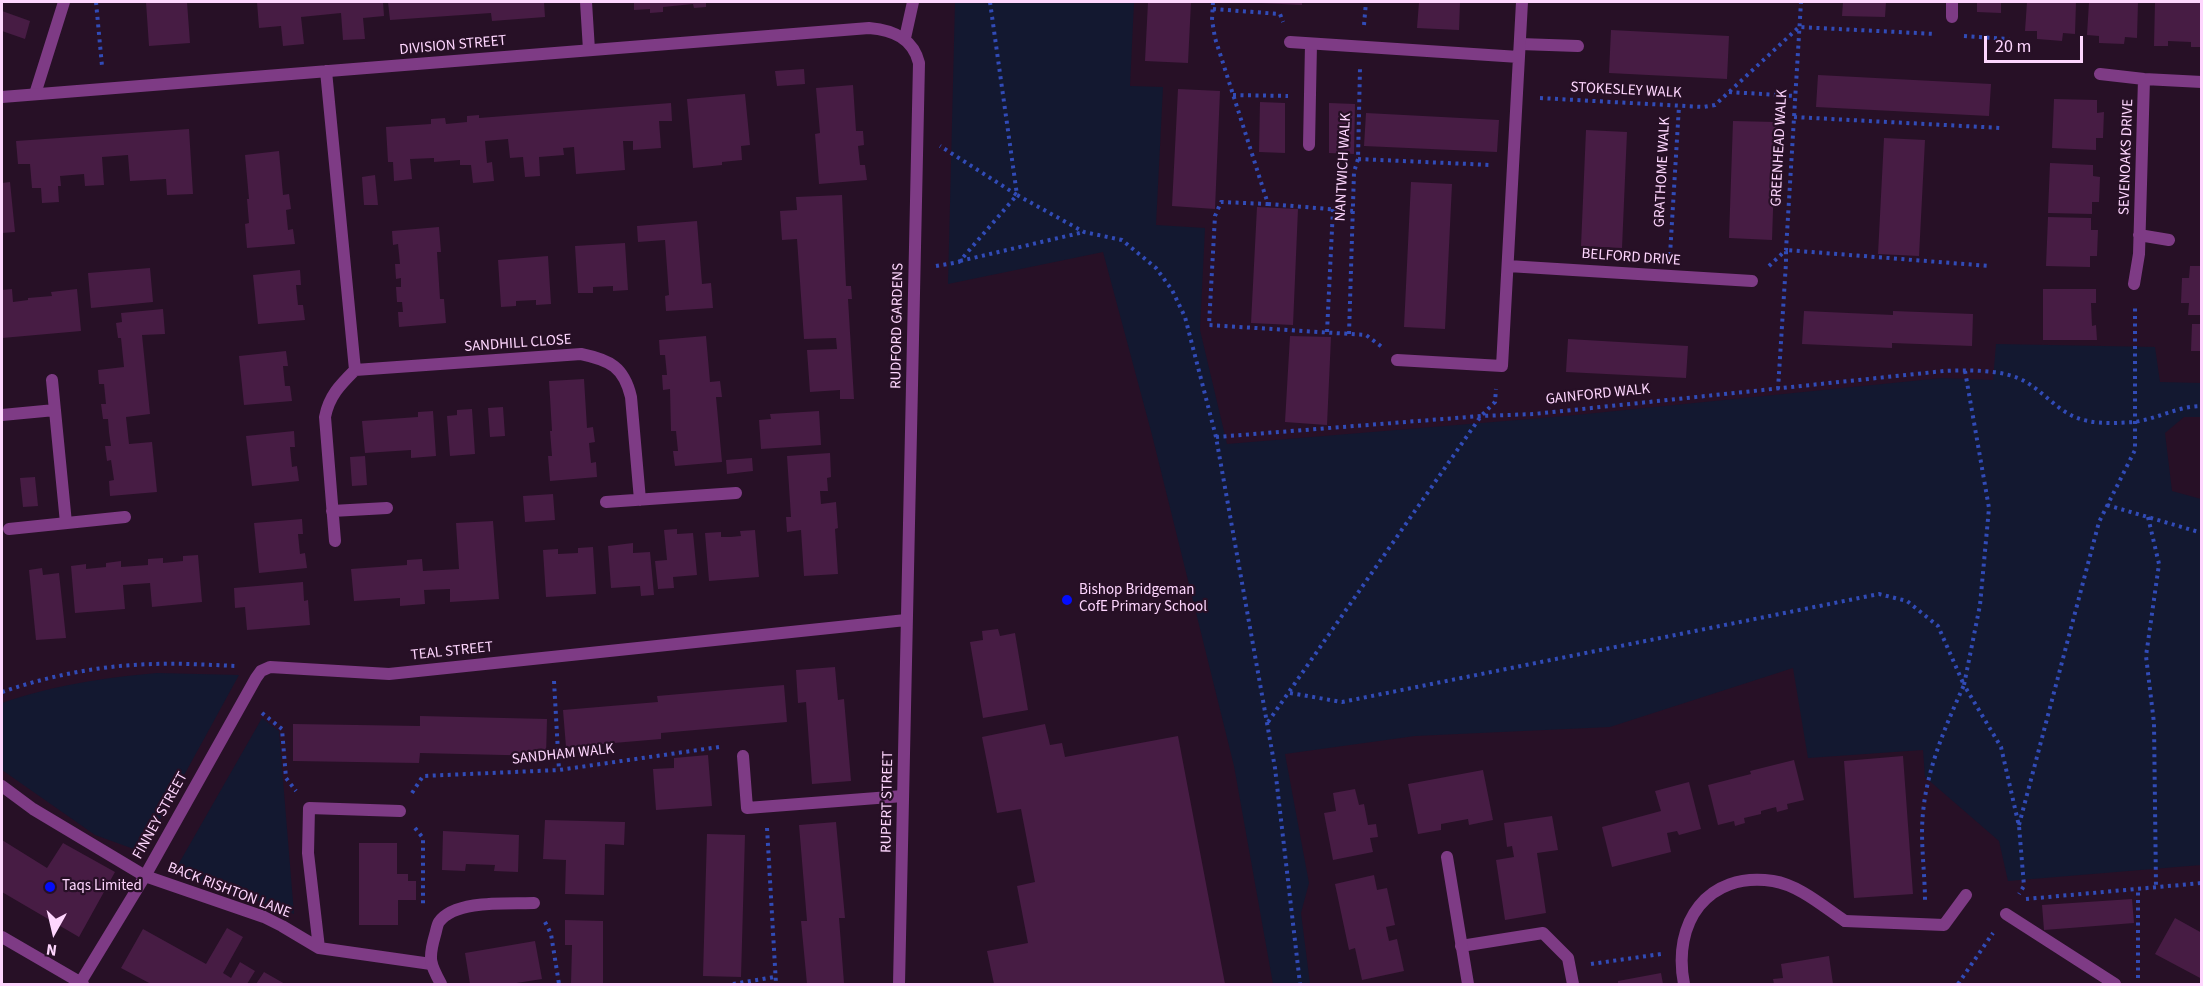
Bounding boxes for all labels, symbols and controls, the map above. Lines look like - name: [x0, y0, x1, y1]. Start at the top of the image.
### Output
- scale bar: [1987, 24, 2086, 62]
- street label: DIVISION STREET: [399, 32, 507, 60]
- text: 20 m: [1995, 34, 2031, 59]
- street label: STOKESLEY WALK: [1570, 79, 1682, 103]
- street label: GREENHEAD WALK: [1768, 89, 1792, 207]
- street label: SEVENOAKS DRIVE: [2116, 99, 2138, 215]
- street label: NANTWICH WALK: [1332, 112, 1356, 222]
- street label: GRATHOME WALK: [1651, 116, 1675, 228]
- street label: BELFORD DRIVE: [1581, 246, 1681, 270]
- street label: RUDFORD GARDENS: [888, 263, 908, 389]
- street label: SANDHILL CLOSE: [464, 331, 572, 357]
- street label: GAINFORD WALK: [1545, 381, 1651, 409]
- place label: Bishop Bridgeman CofE Primary School: [1079, 582, 1207, 617]
- marker: Bishop Bridgeman CofE Primary School: [1060, 593, 1074, 607]
- street label: TEAL STREET: [410, 639, 494, 665]
- street label: SANDHAM WALK: [511, 741, 615, 769]
- street label: RUPERT STREET: [878, 751, 898, 853]
- street label: FINNEY STREET: [130, 769, 192, 863]
- street label: BACK RISHTON LANE: [165, 859, 293, 923]
- place label: Taqs Limited: [62, 878, 142, 896]
- marker: Taqs Limited: [43, 880, 57, 894]
- north arrow: [24, 902, 84, 962]
- text: N: [45, 938, 58, 961]

